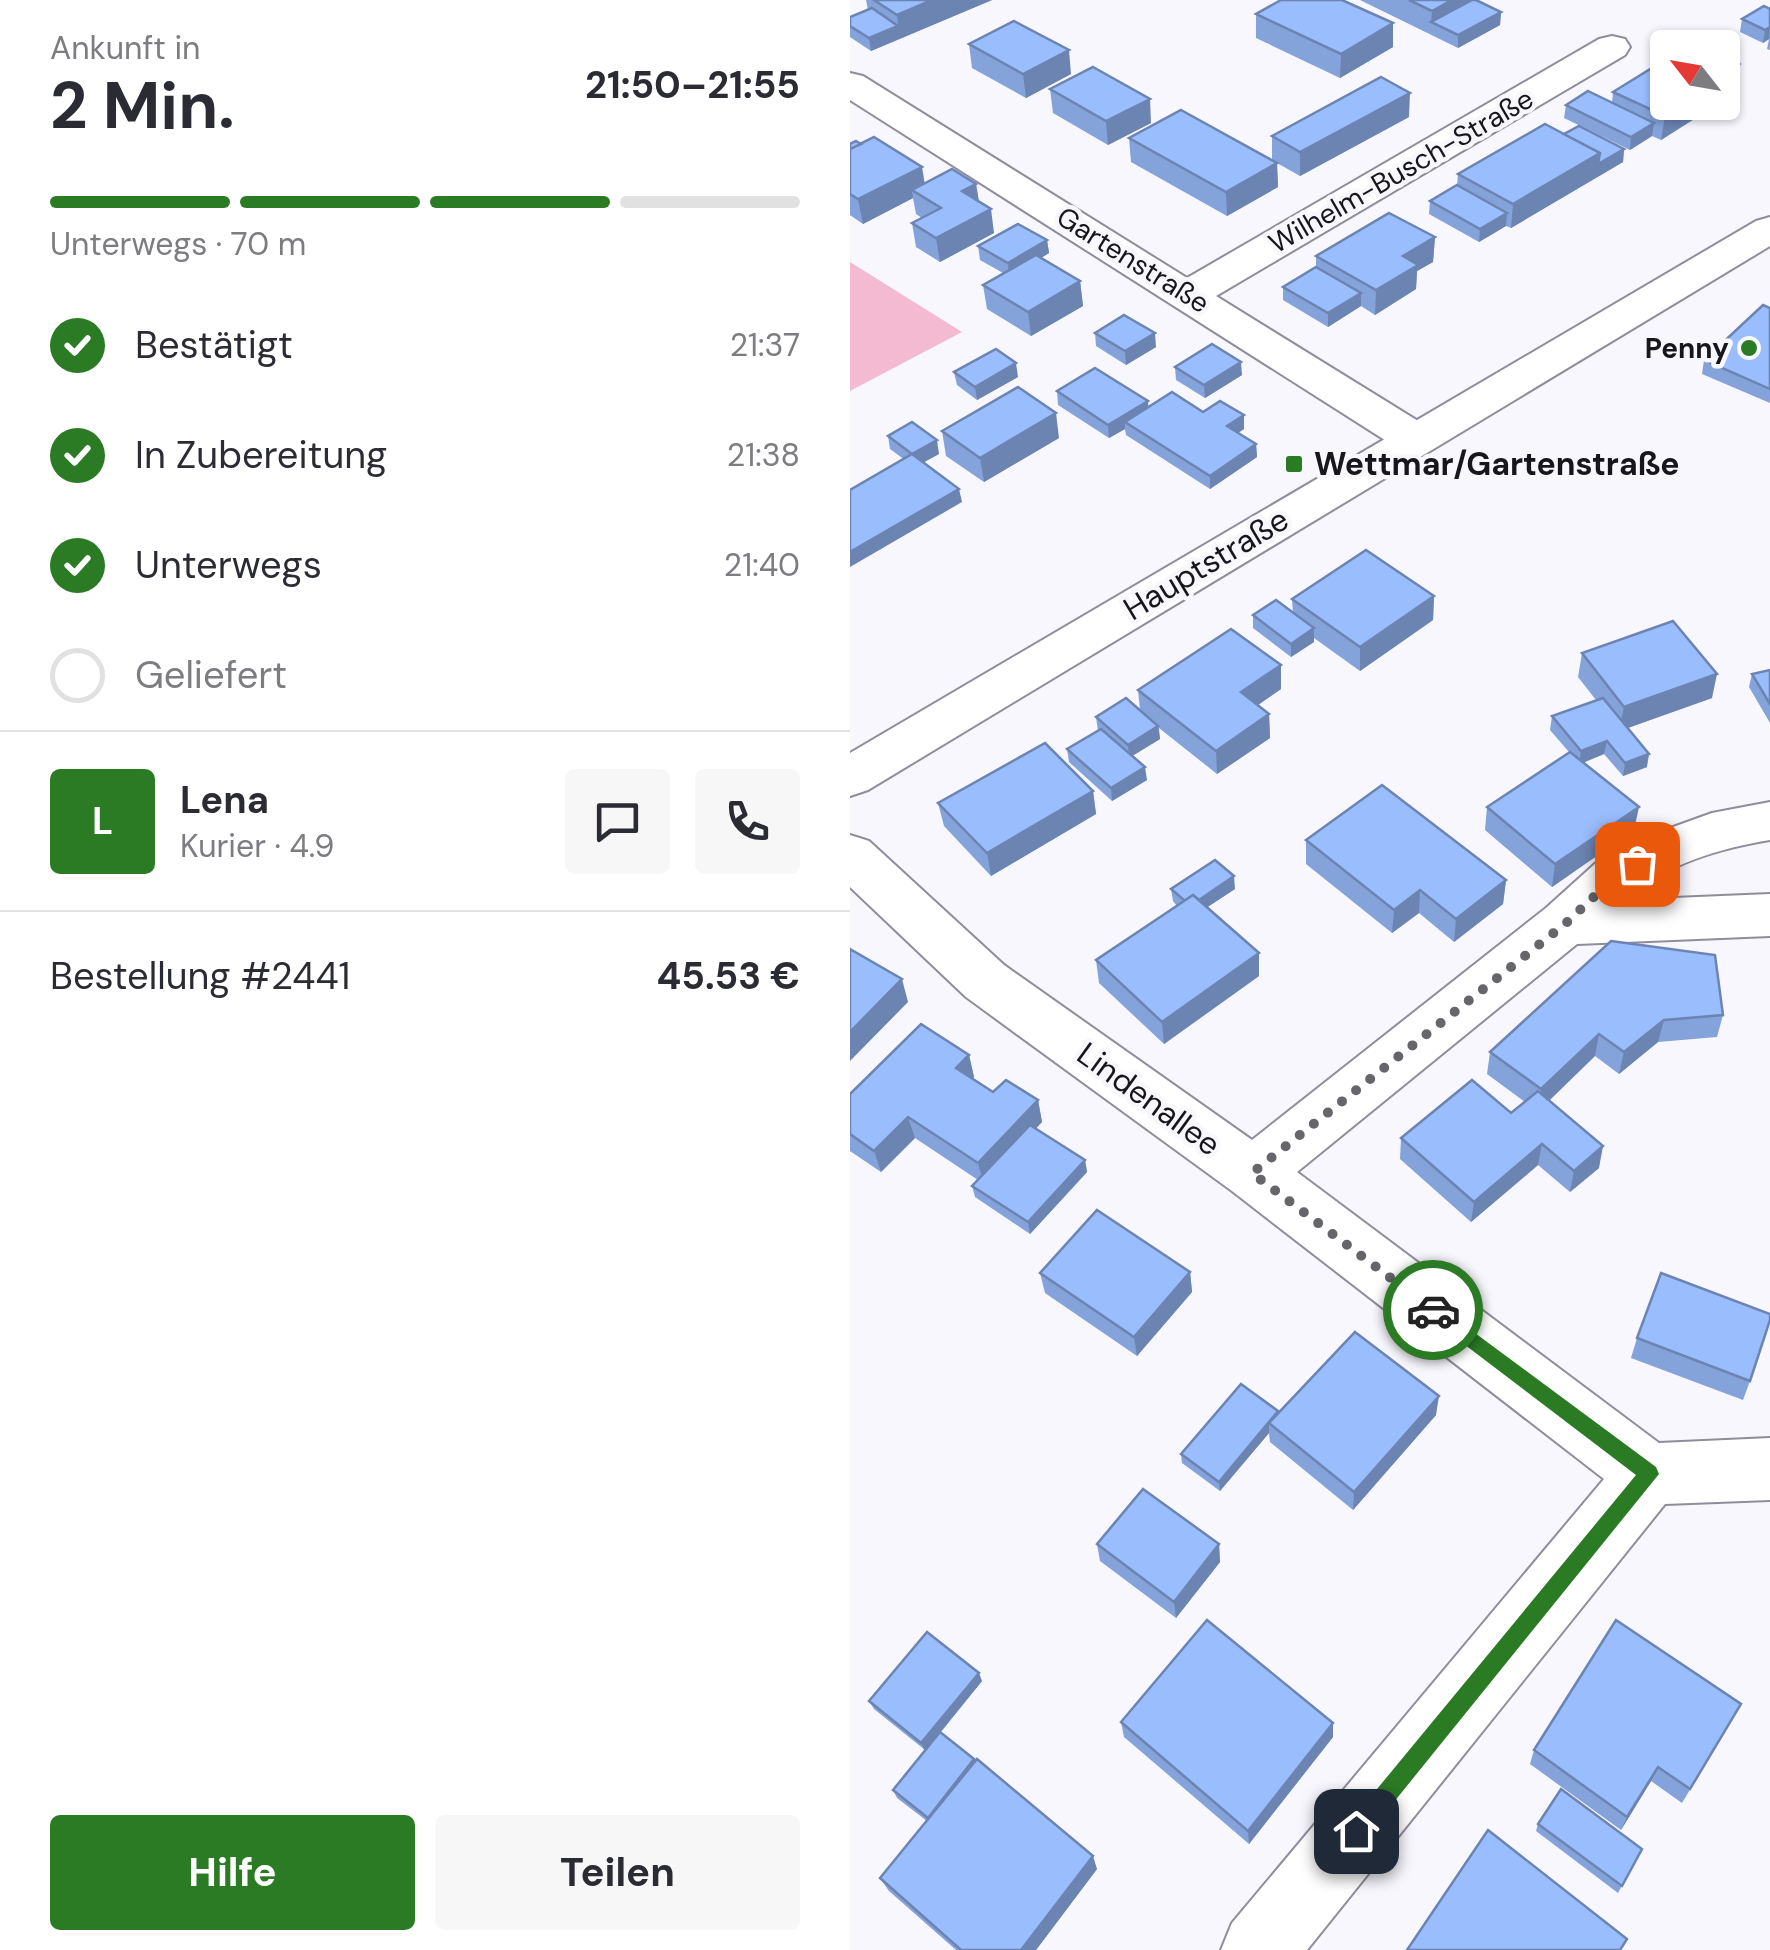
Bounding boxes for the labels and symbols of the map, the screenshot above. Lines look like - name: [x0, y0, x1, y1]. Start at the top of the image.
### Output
- north arrow: [1650, 30, 1740, 120]
- street label: Wilhelm-Busch-Straße: [1262, 80, 1540, 262]
- street label: Gartenstraße: [1050, 198, 1216, 322]
- place label: Penny: [1645, 330, 1729, 367]
- marker: Penny: [1738, 337, 1760, 359]
- place label: Wettmar/Gartenstraße: [1314, 443, 1680, 485]
- marker: Wettmar/Gartenstraße: [1283, 453, 1305, 475]
- street label: Hauptstraße: [1116, 498, 1296, 630]
- pin: [1595, 822, 1680, 907]
- street label: Lindenallee: [1069, 1033, 1229, 1165]
- courier: [1383, 1260, 1483, 1360]
- pin: [1314, 1789, 1399, 1874]

